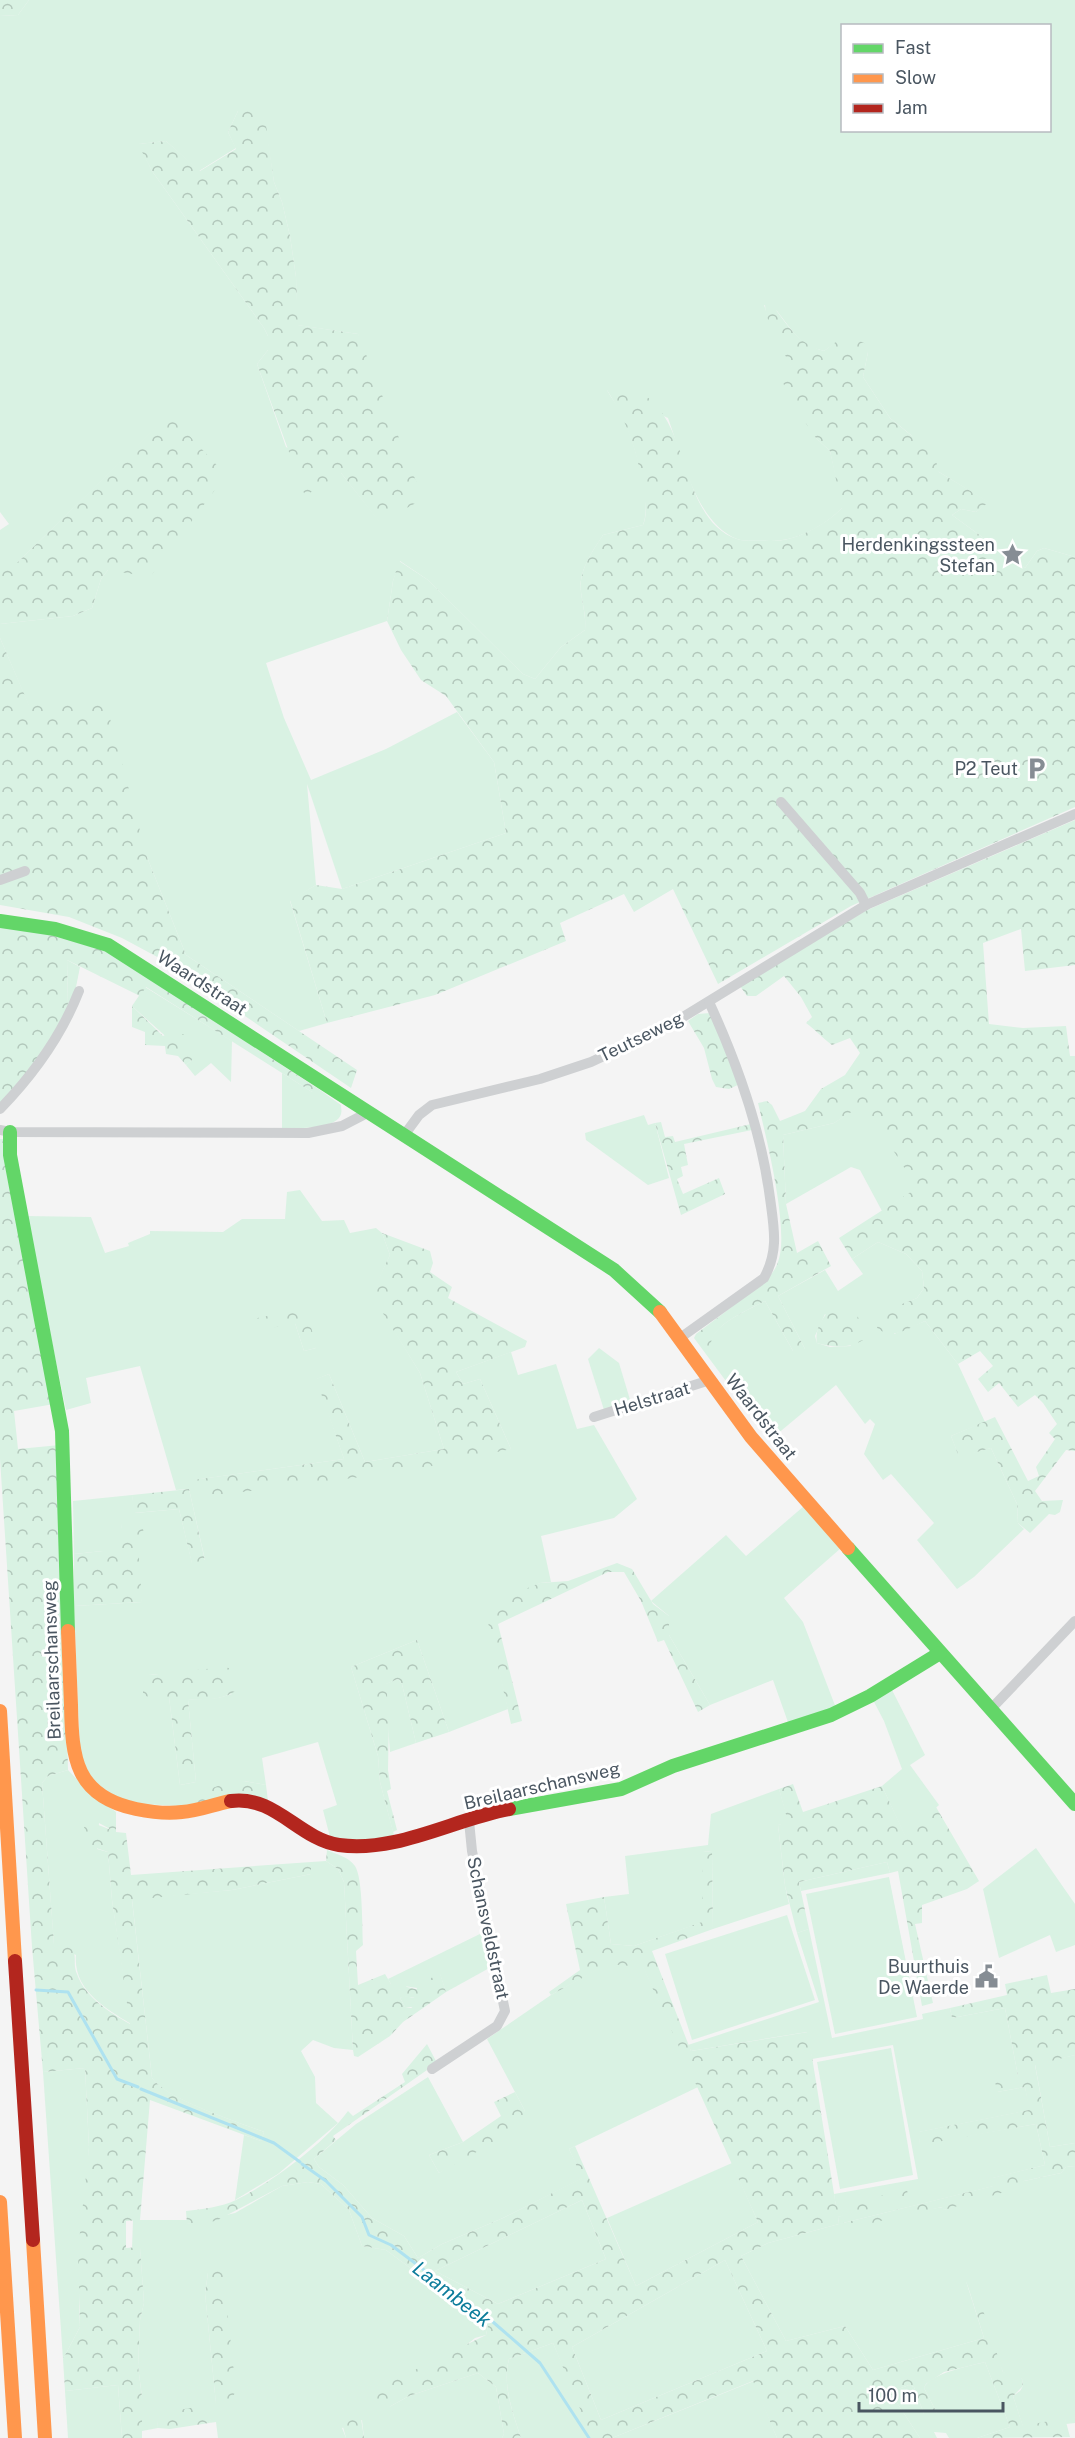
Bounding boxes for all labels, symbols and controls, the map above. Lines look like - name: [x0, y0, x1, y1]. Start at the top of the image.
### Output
- legend: [841, 24, 1051, 132]
- text: Fast: [895, 37, 931, 58]
- text: Slow: [895, 67, 936, 88]
- text: Jam: [895, 97, 928, 118]
- place label: Herdenkingssteen Stefan: [841, 534, 995, 576]
- place icon: Herdenkingssteen Stefan: [1000, 542, 1026, 568]
- parking icon: P2 Teut: [1023, 756, 1049, 782]
- place label: P2 Teut: [954, 758, 1018, 779]
- street label: Waardstraat: [153, 946, 251, 1019]
- street label: Teutseweg: [595, 1007, 686, 1066]
- street label: Waardstraat: [721, 1370, 801, 1464]
- street label: Helstraat: [611, 1377, 692, 1420]
- street label: Breilaarschansweg: [38, 1580, 65, 1740]
- street label: Breilaarschansweg: [462, 1757, 622, 1814]
- street label: Schansveldstraat: [463, 1855, 514, 2001]
- place label: Buurthuis De Waerde: [878, 1956, 969, 1998]
- public building icon: Buurthuis De Waerde: [974, 1964, 1000, 1990]
- water label: Laambeek: [408, 2256, 496, 2332]
- scale bar: [859, 2375, 1003, 2413]
- text: 100 m: [868, 2385, 917, 2406]

